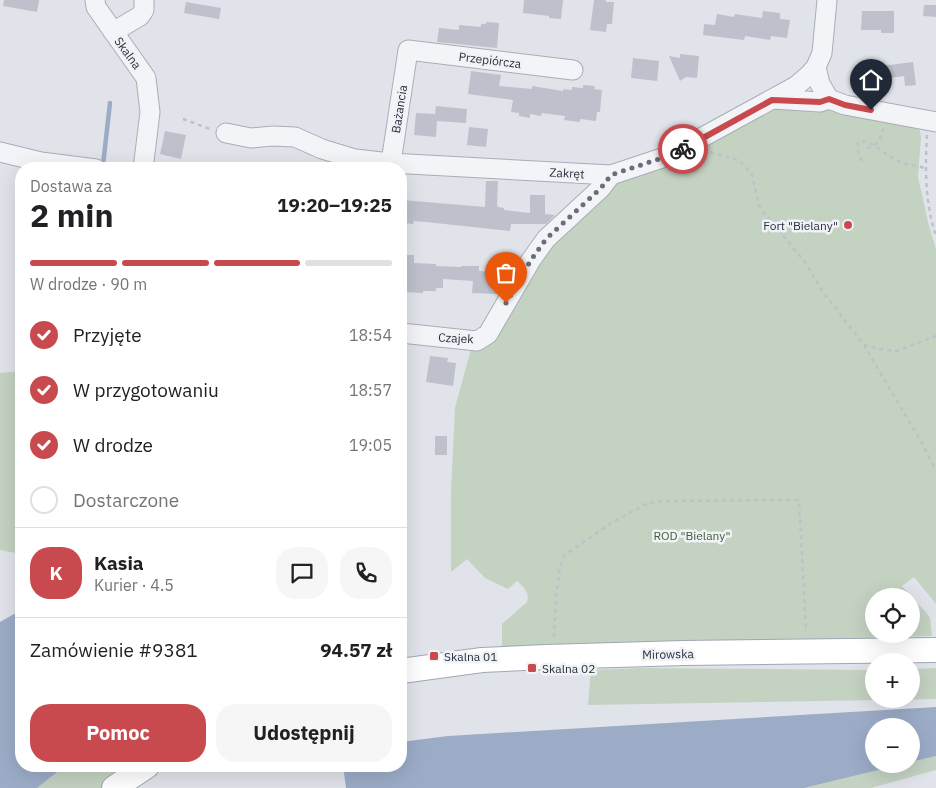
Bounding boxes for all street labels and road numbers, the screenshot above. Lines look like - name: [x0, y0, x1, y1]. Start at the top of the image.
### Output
- street label: Skalna: [111, 34, 145, 72]
- street label: Przepiórcza: [458, 49, 523, 71]
- street label: Bażancia: [388, 83, 410, 134]
- street label: Zakręt: [549, 165, 585, 181]
- street label: Czajek: [438, 330, 475, 346]
- street label: Mirowska: [642, 646, 694, 662]

